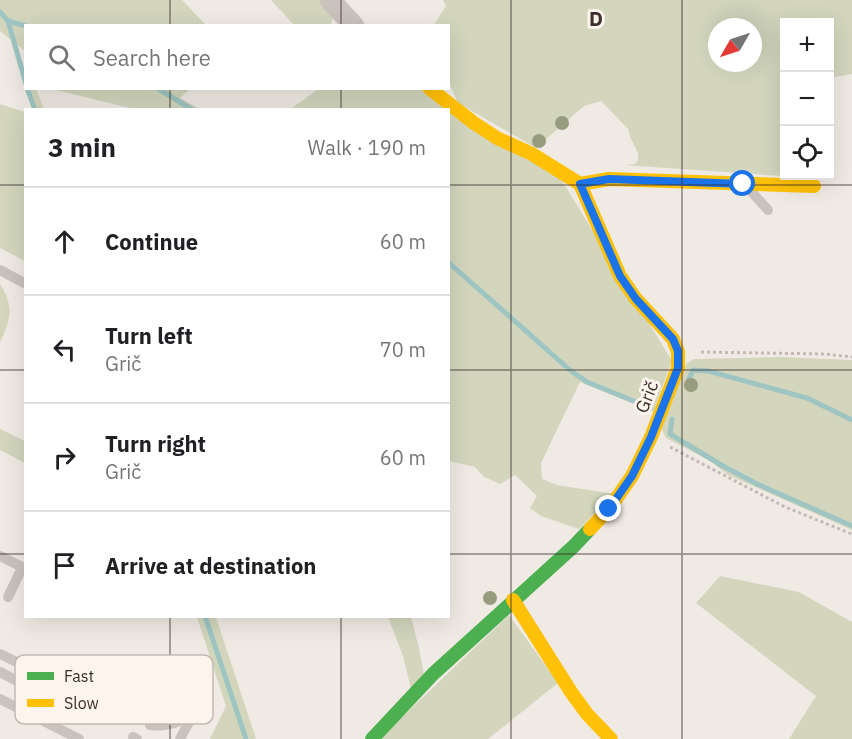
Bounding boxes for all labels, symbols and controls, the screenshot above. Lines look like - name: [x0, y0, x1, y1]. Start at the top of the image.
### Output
- text: D: [589, 5, 603, 32]
- north arrow: [708, 18, 762, 72]
- map controls: [780, 18, 834, 180]
- button: +: [780, 18, 834, 72]
- search box: [24, 24, 450, 90]
- icon: search: [45, 41, 78, 74]
- text: Search here: [93, 43, 211, 72]
- button: −: [780, 72, 834, 126]
- button: locate: [780, 126, 834, 180]
- text: 3 min: [48, 130, 116, 164]
- text: Walk · 190 m: [308, 134, 426, 161]
- route start: [729, 170, 755, 196]
- icon: ahead: [48, 225, 81, 258]
- text: Continue: [105, 227, 198, 256]
- text: 60 m: [380, 228, 426, 255]
- text: Turn left: [105, 321, 193, 350]
- icon: left: [48, 333, 81, 366]
- text: 70 m: [380, 336, 426, 363]
- text: Grič: [105, 350, 141, 377]
- street label: Grič: [630, 377, 663, 416]
- text: Turn right: [105, 429, 206, 458]
- icon: right: [48, 441, 81, 474]
- text: 60 m: [380, 444, 426, 471]
- text: Grič: [105, 458, 141, 485]
- route end: [595, 495, 621, 521]
- icon: arrive: [48, 549, 81, 582]
- text: Arrive at destination: [105, 551, 316, 580]
- legend: [15, 655, 213, 724]
- text: Fast: [64, 666, 94, 686]
- text: Slow: [64, 693, 99, 713]

